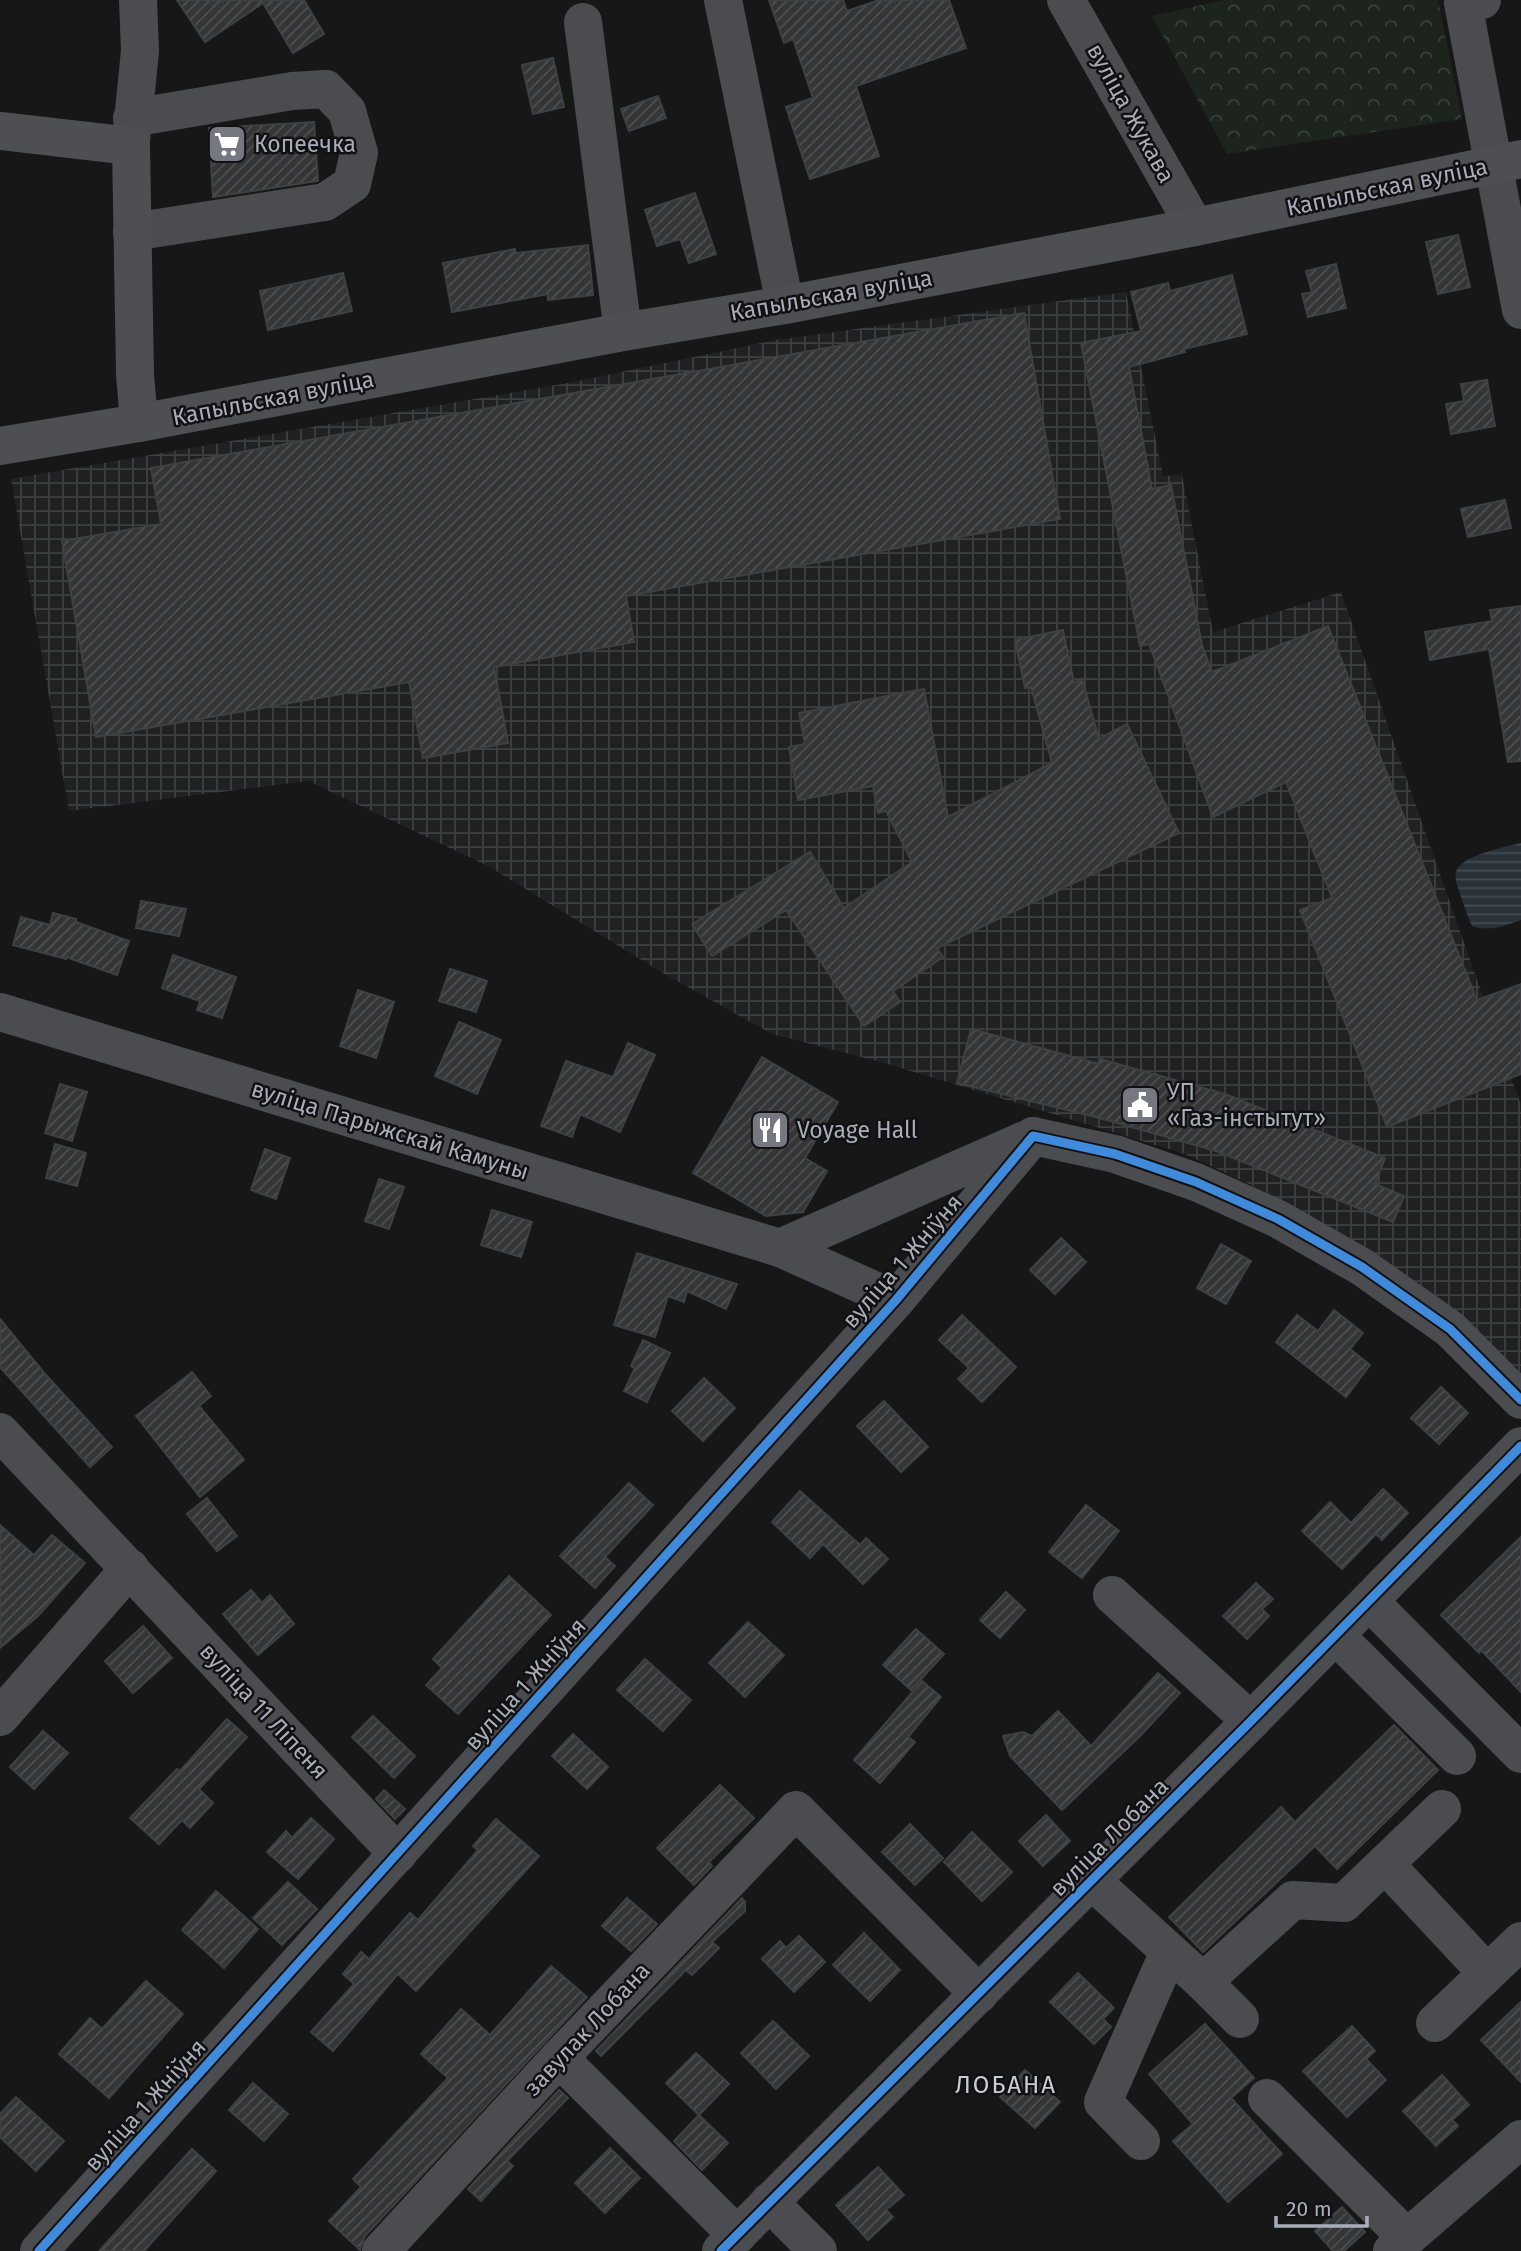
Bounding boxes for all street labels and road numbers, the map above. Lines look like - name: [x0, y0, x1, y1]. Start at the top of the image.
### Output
- street label: вуліца Жукава: [1081, 38, 1181, 188]
- street label: Капыльская вуліца: [1284, 152, 1490, 222]
- street label: Капыльская вуліца: [728, 263, 934, 327]
- street label: Капыльская вуліца: [170, 365, 376, 431]
- street label: вуліца Парыжскай Камуны: [248, 1074, 532, 1186]
- street label: вуліца 1 Жніўня: [836, 1188, 968, 1334]
- street label: вуліца 1 Жніўня: [458, 1612, 592, 1756]
- street label: вуліца 11 Ліпеня: [194, 1637, 334, 1785]
- street label: вуліца Лобана: [1044, 1772, 1174, 1902]
- street label: завулак Лобана: [518, 1957, 656, 2101]
- street label: вуліца 1 Жніўня: [78, 2033, 212, 2177]

